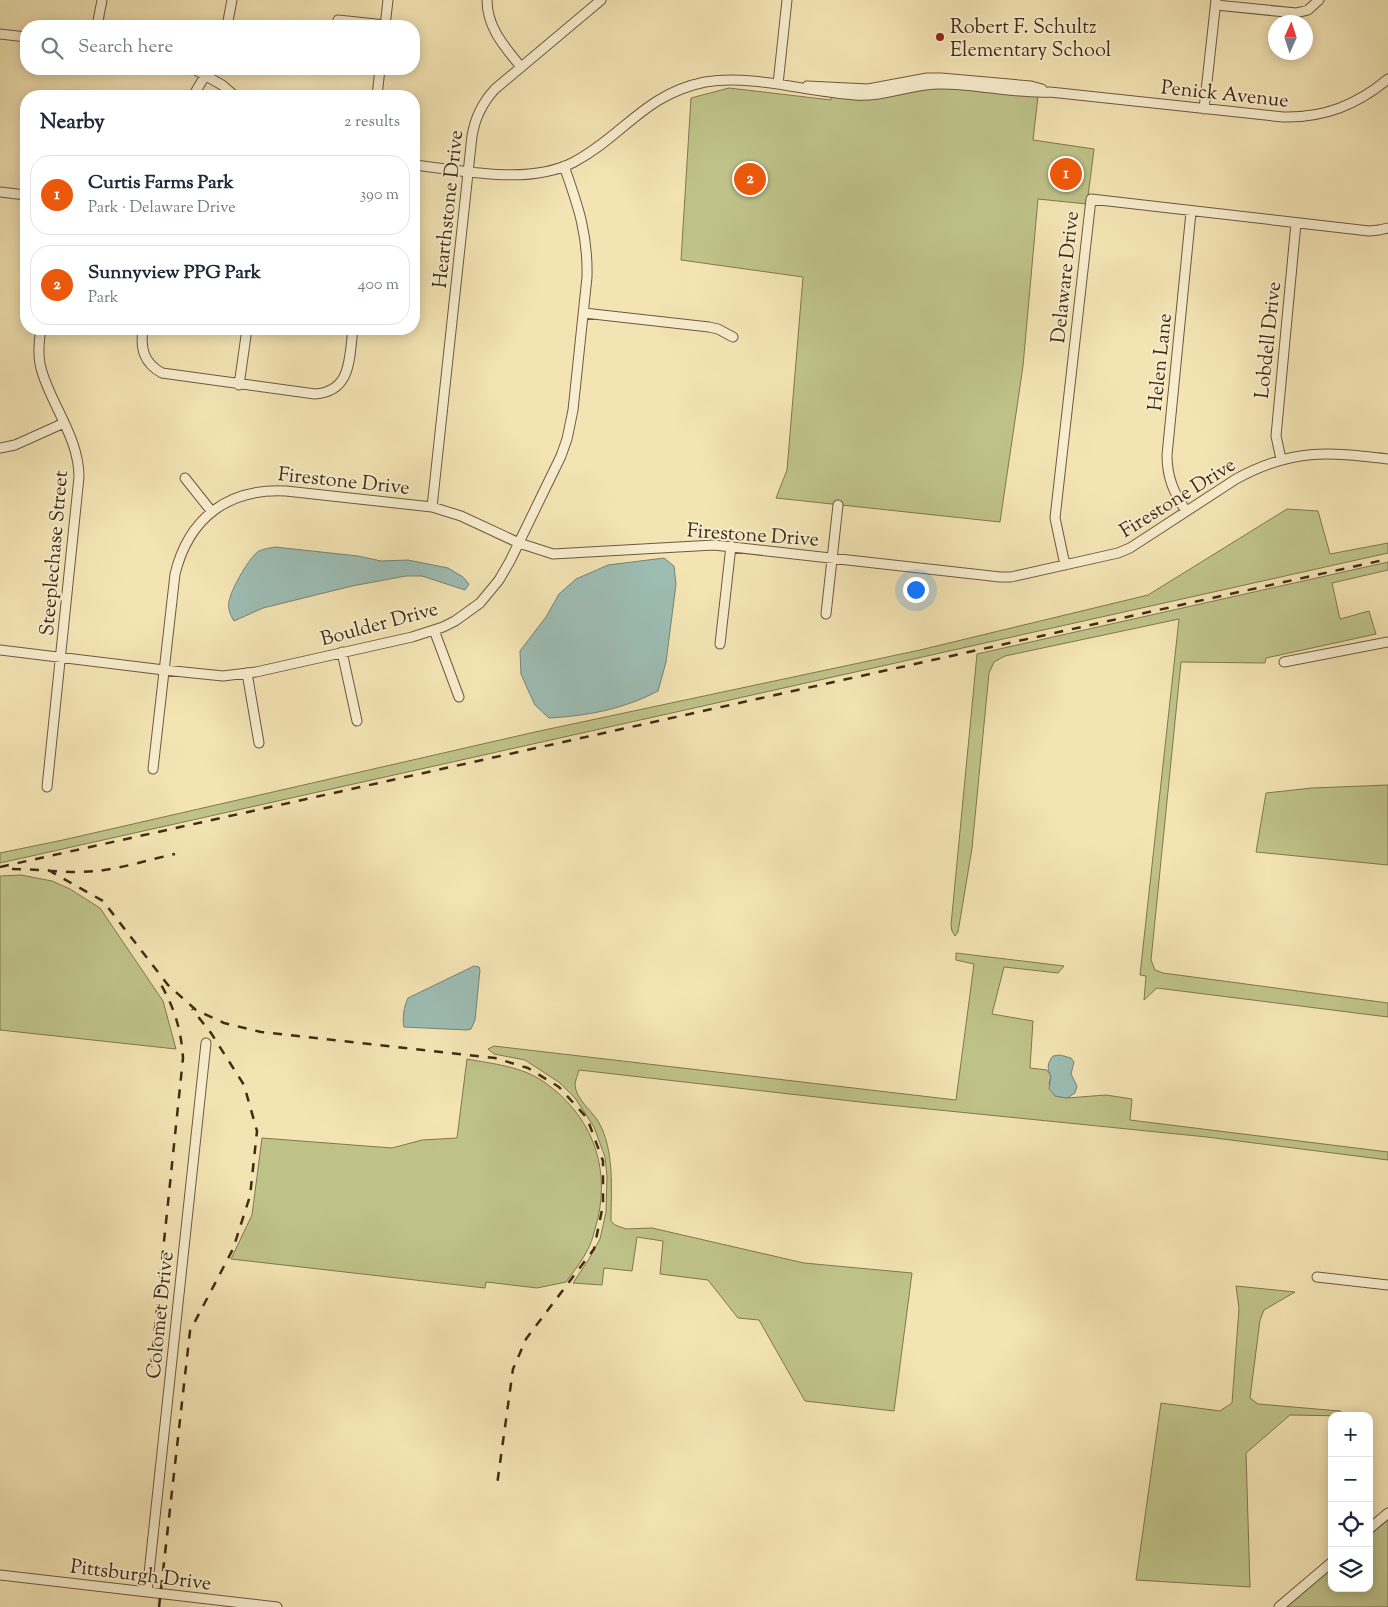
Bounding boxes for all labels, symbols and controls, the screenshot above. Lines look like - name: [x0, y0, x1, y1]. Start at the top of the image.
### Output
- place label: Robert F. Schultz Elementary School: [950, 14, 1112, 66]
- north arrow: [1268, 15, 1313, 60]
- search box: [20, 20, 420, 75]
- marker: Robert F. Schultz Elementary School: [934, 31, 946, 43]
- icon: search: [38, 34, 66, 62]
- text: Search here: [78, 34, 173, 61]
- street label: Penick Avenue: [1160, 74, 1290, 117]
- text: Nearby: [40, 108, 105, 138]
- text: 2 results: [344, 111, 400, 134]
- street label: Hearthstone Drive: [427, 129, 472, 290]
- pin: 1: [1050, 155, 1082, 193]
- pin: 2: [734, 160, 766, 198]
- text: Curtis Farms Park: [88, 170, 234, 197]
- text: 1: [54, 184, 60, 207]
- text: 390 m: [360, 184, 399, 207]
- text: Park · Delaware Drive: [88, 197, 236, 220]
- street label: Delaware Drive: [1045, 210, 1088, 345]
- text: Sunnyview PPG Park: [88, 260, 261, 287]
- text: 2: [53, 274, 61, 297]
- text: 400 m: [358, 274, 399, 297]
- street label: Lobdell Drive: [1249, 280, 1290, 400]
- text: Park: [88, 287, 119, 310]
- street label: Helen Lane: [1142, 312, 1181, 413]
- street label: Firestone Drive: [1115, 452, 1242, 546]
- street label: Firestone Drive: [277, 461, 411, 504]
- street label: Steeplechase Street: [34, 469, 77, 637]
- street label: Firestone Drive: [686, 517, 820, 556]
- your location: [903, 577, 929, 603]
- street label: Boulder Drive: [318, 596, 442, 655]
- street label: Colomet Drive: [140, 1250, 183, 1380]
- map controls: [1328, 1412, 1373, 1592]
- button: +: [1328, 1412, 1373, 1457]
- button: −: [1328, 1457, 1373, 1502]
- button: locate: [1328, 1502, 1373, 1547]
- button: layers: [1328, 1547, 1373, 1592]
- street label: Pittsburgh Drive: [69, 1553, 213, 1600]

